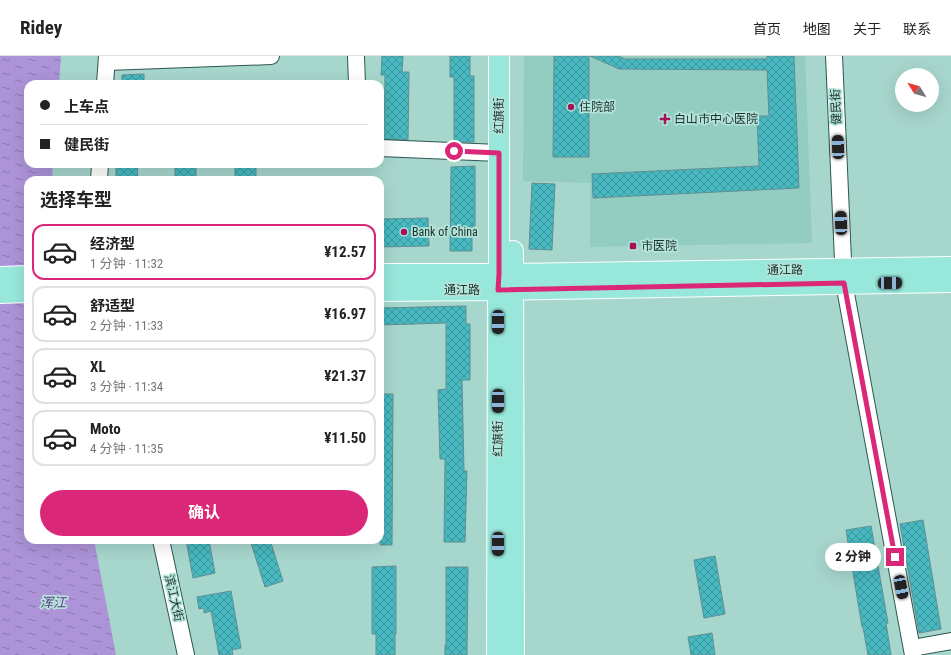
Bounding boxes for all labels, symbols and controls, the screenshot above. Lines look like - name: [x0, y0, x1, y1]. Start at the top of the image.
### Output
- text: Ridey: [20, 16, 62, 39]
- text: 首页: [753, 21, 781, 37]
- text: 地图: [803, 21, 831, 37]
- text: 关于: [853, 21, 881, 37]
- text: 联系: [903, 21, 931, 37]
- north arrow: [895, 68, 939, 112]
- map controls: [895, 68, 939, 112]
- street label: 健民街: [828, 89, 844, 125]
- text: 上车点: [64, 98, 109, 116]
- street label: 红旗街: [492, 98, 506, 134]
- place label: 住院部: [579, 100, 615, 114]
- marker: 住院部: [566, 102, 576, 112]
- place label: 白山市中心医院: [674, 112, 758, 126]
- marker: 白山市中心医院: [659, 113, 671, 125]
- car: [832, 135, 844, 159]
- text: 健民街: [64, 136, 109, 154]
- route start: [445, 142, 463, 160]
- text: 选择车型: [40, 189, 112, 210]
- car: [835, 211, 847, 235]
- place label: Bank of China: [412, 225, 478, 239]
- marker: Bank of China: [399, 227, 409, 237]
- icon: car: [42, 234, 78, 270]
- text: 经济型: [90, 235, 135, 253]
- place label: 市医院: [641, 239, 677, 253]
- marker: 市医院: [628, 241, 638, 251]
- text: ¥12.57: [324, 243, 366, 261]
- text: 1 分钟 · 11:32: [90, 256, 163, 271]
- street label: 通江路: [767, 263, 803, 277]
- car: [878, 277, 902, 289]
- street label: 通江路: [444, 283, 480, 297]
- icon: car: [42, 296, 78, 332]
- text: 舒适型: [90, 297, 135, 315]
- text: ¥16.97: [324, 305, 366, 323]
- car: [492, 310, 504, 334]
- text: 2 分钟 · 11:33: [90, 318, 163, 333]
- icon: car: [42, 358, 78, 394]
- text: XL: [90, 358, 106, 376]
- text: ¥21.37: [324, 367, 366, 385]
- text: 3 分钟 · 11:34: [90, 379, 163, 394]
- car: [492, 389, 504, 413]
- icon: car: [42, 420, 78, 456]
- text: Moto: [90, 420, 121, 438]
- street label: 红旗街: [491, 421, 505, 457]
- text: ¥11.50: [324, 429, 366, 447]
- text: 4 分钟 · 11:35: [90, 441, 163, 456]
- button: 确认: [40, 490, 368, 536]
- car: [492, 532, 504, 556]
- callout: 2 分钟: [825, 543, 881, 571]
- route end: [886, 548, 904, 566]
- text: 2 分钟: [835, 549, 871, 564]
- street label: 滨江大街: [162, 573, 186, 623]
- car: [893, 574, 909, 600]
- water label: 浑江: [40, 595, 68, 610]

